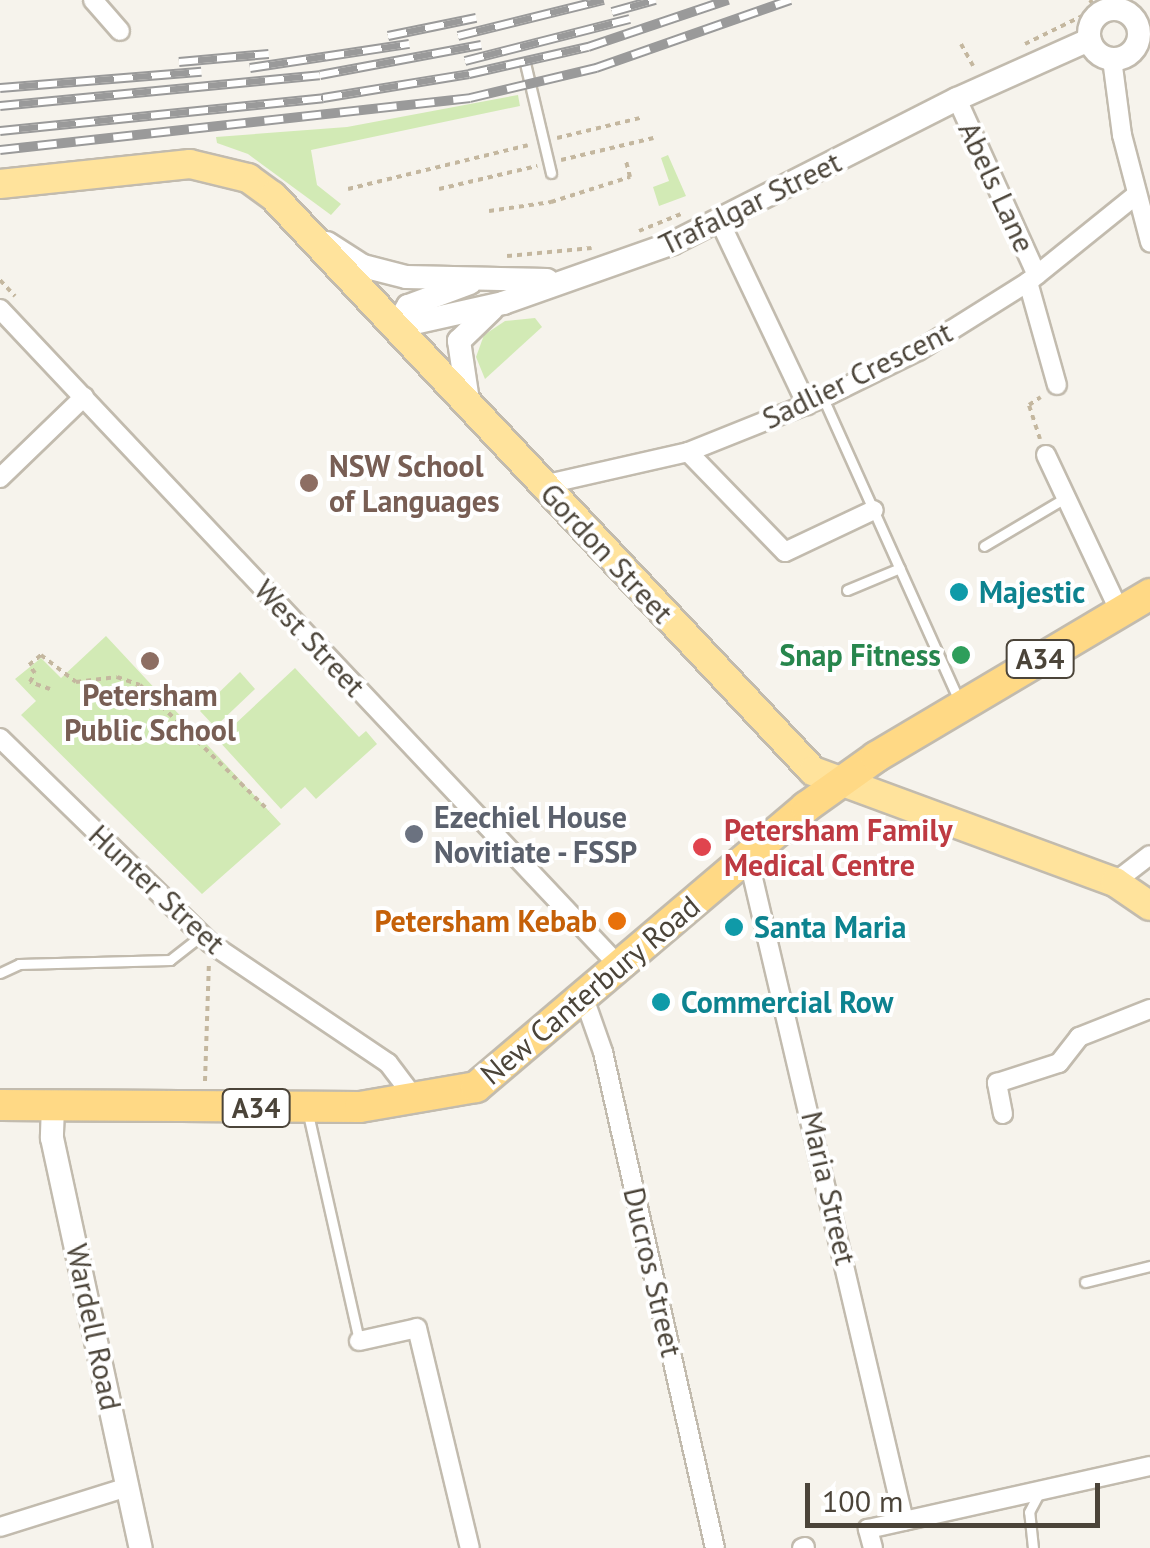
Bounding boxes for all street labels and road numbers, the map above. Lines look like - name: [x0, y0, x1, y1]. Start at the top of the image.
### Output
- street label: Abels Lane: [951, 116, 1043, 258]
- street label: Trafalgar Street: [653, 144, 847, 262]
- street label: Sadlier Crescent: [756, 314, 958, 436]
- street label: Gordon Street: [533, 476, 681, 630]
- street label: West Street: [247, 572, 373, 704]
- road number: A34: [1005, 636, 1075, 682]
- street label: Hunter Street: [82, 817, 232, 961]
- street label: New Canterbury Road: [473, 887, 707, 1093]
- road number: A34: [221, 1085, 291, 1131]
- street label: Maria Street: [794, 1108, 864, 1268]
- street label: Ducros Street: [616, 1184, 690, 1360]
- street label: Wardell Road: [59, 1241, 129, 1413]

